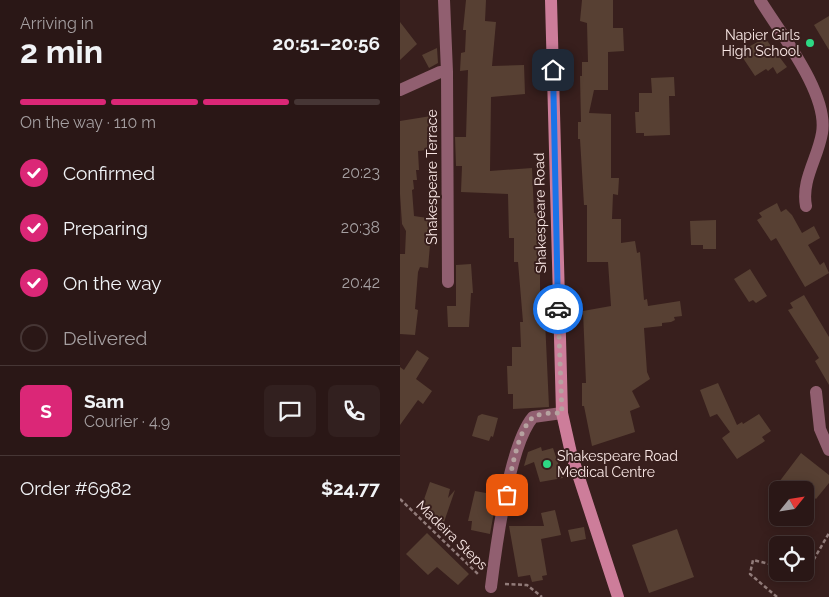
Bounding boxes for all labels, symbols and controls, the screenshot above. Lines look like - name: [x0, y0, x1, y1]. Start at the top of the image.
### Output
- text: Arriving in: [20, 14, 94, 33]
- place label: Napier Girls High School: [721, 27, 800, 59]
- text: 20:51–20:56: [273, 32, 380, 54]
- text: 2 min: [20, 33, 103, 70]
- marker: Napier Girls High School: [804, 37, 816, 49]
- pin: [532, 49, 574, 91]
- icon: home: [539, 56, 567, 84]
- street label: Shakespeare Terrace: [424, 109, 440, 245]
- text: On the way · 110 m: [20, 113, 156, 132]
- street label: Shakespeare Road: [531, 152, 549, 274]
- icon: check: [20, 159, 48, 187]
- text: Confirmed: [63, 162, 155, 184]
- text: 20:23: [342, 163, 380, 182]
- icon: check: [20, 214, 48, 242]
- text: Preparing: [63, 217, 148, 239]
- text: 20:38: [341, 218, 380, 237]
- icon: check: [20, 269, 48, 297]
- text: On the way: [63, 272, 162, 294]
- text: 20:42: [342, 273, 380, 292]
- courier: [533, 284, 583, 334]
- icon: car: [544, 295, 572, 323]
- text: Delivered: [63, 327, 147, 349]
- button: chat: [264, 385, 316, 437]
- button: phone: [328, 385, 380, 437]
- text: Sam: [84, 390, 124, 412]
- text: S: [40, 400, 52, 422]
- text: Courier · 4.9: [84, 412, 170, 431]
- place label: Shakespeare Road Medical Centre: [557, 448, 678, 480]
- marker: Shakespeare Road Medical Centre: [541, 458, 553, 470]
- pin: [486, 474, 528, 516]
- text: Order #6982: [20, 477, 131, 499]
- text: $24.77: [321, 477, 380, 499]
- icon: bag: [493, 481, 521, 509]
- north arrow: [769, 481, 814, 526]
- map controls: [769, 481, 814, 581]
- street label: Madeira Steps: [413, 497, 491, 573]
- button: locate: [769, 536, 814, 581]

